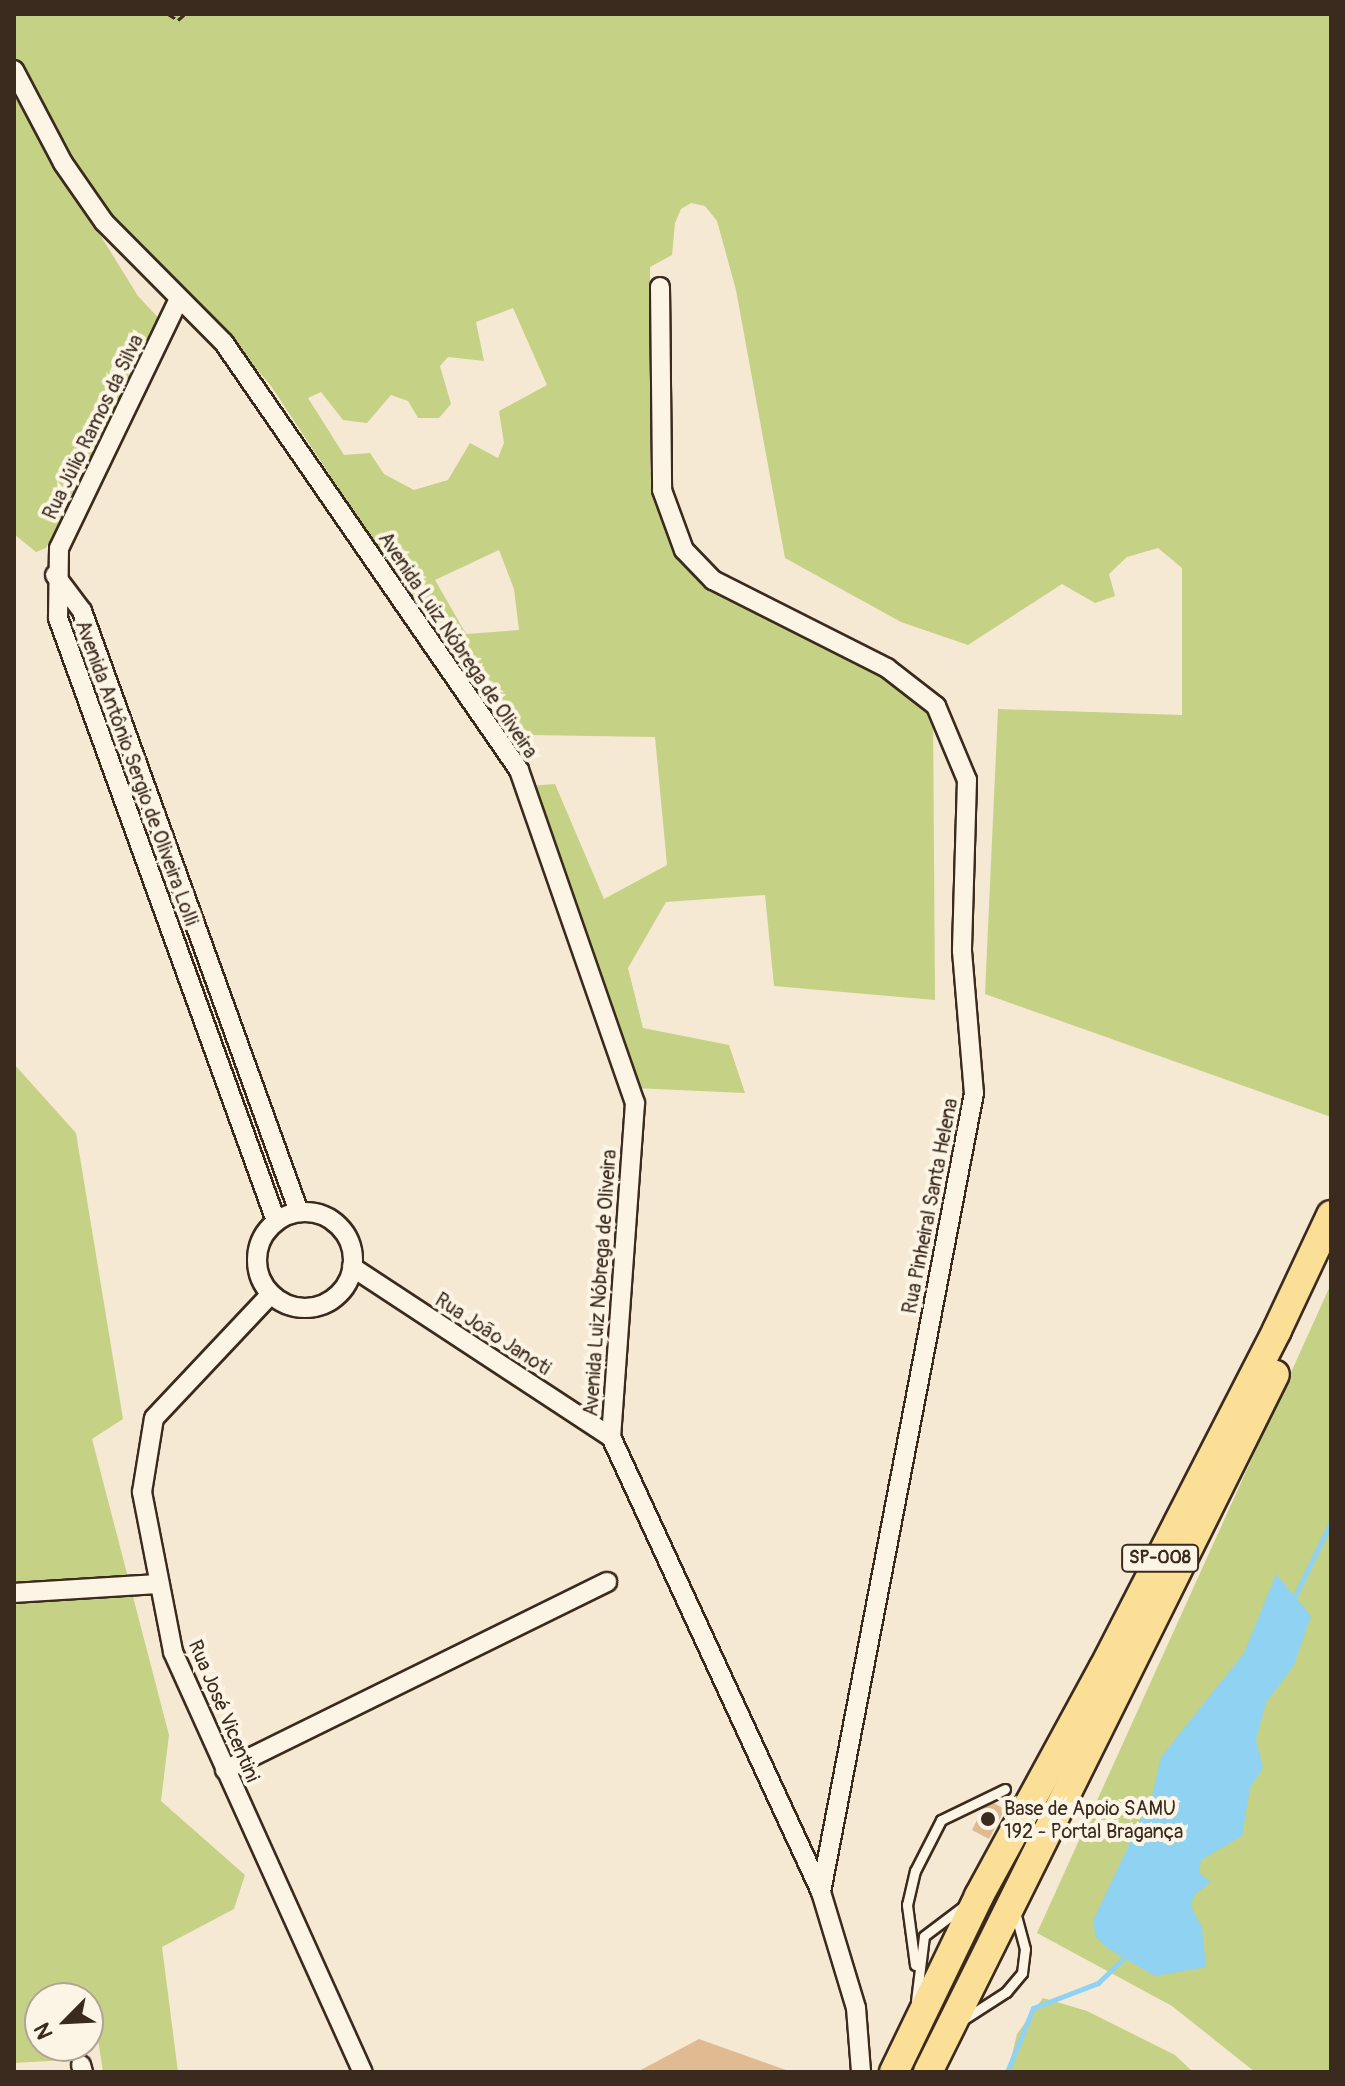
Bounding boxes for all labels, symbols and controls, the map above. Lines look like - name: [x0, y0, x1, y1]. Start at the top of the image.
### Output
- street label: Rua Júlio Ramos da Silva: [38, 331, 148, 523]
- street label: Avenida Luiz Nóbrega de Oliveira: [373, 527, 543, 763]
- street label: Avenida Antônio Sergio de Oliveira Lolli: [70, 617, 204, 929]
- street label: Rua Pinheiral Santa Helena: [897, 1096, 963, 1316]
- street label: Avenida Luiz Nóbrega de Oliveira: [579, 1149, 621, 1417]
- street label: Rua João Janoti: [431, 1288, 555, 1380]
- road number: SP-008: [1120, 1544, 1200, 1572]
- street label: Rua José Vicentini: [183, 1636, 265, 1786]
- place label: Base de Apoio SAMU 192 - Portal Bragança: [1004, 1796, 1183, 1843]
- marker: Base de Apoio SAMU 192 - Portal Bragança: [979, 1810, 997, 1828]
- north arrow: [24, 1982, 104, 2062]
- text: N: [28, 2018, 60, 2043]

